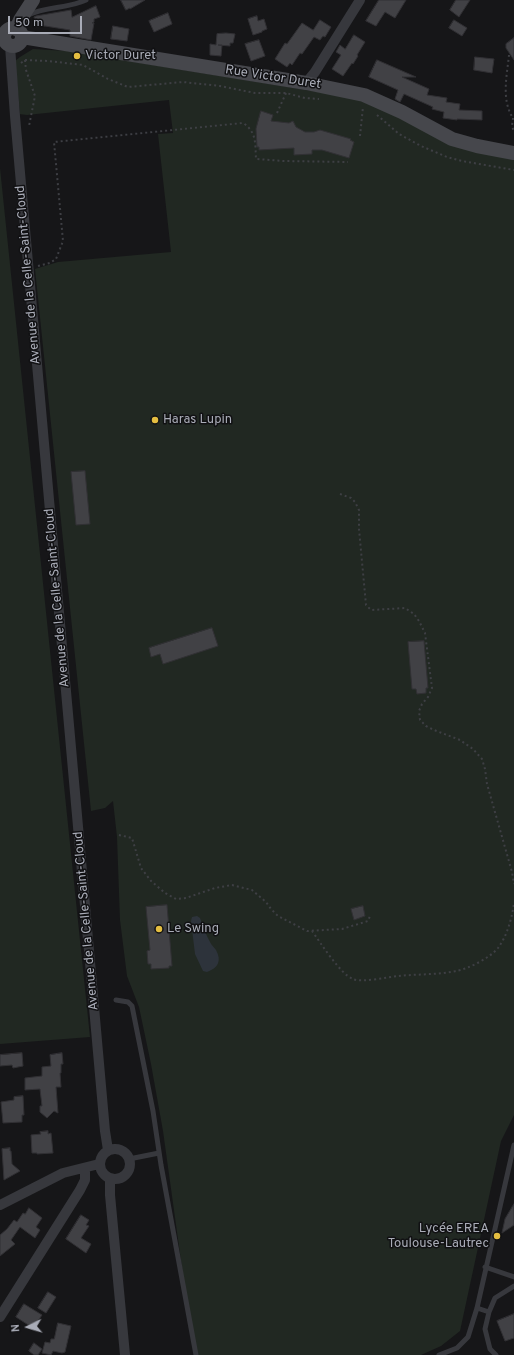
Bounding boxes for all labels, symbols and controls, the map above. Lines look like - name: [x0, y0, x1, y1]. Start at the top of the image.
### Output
- scale bar: [10, 8, 84, 34]
- text: 50 m: [15, 15, 43, 31]
- place label: Victor Duret: [85, 48, 156, 64]
- marker: Victor Duret: [72, 51, 82, 61]
- street label: Rue Victor Duret: [224, 63, 322, 93]
- street label: Avenue de la Celle-Saint-Cloud: [13, 185, 45, 365]
- place label: Haras Lupin: [163, 412, 232, 428]
- marker: Haras Lupin: [150, 415, 160, 425]
- street label: Avenue de la Celle-Saint-Cloud: [42, 508, 74, 688]
- street label: Avenue de la Celle-Saint-Cloud: [71, 831, 103, 1011]
- place label: Le Swing: [167, 921, 219, 937]
- marker: Le Swing: [154, 924, 164, 934]
- place label: Lycée EREA Toulouse-Lautrec: [388, 1221, 489, 1252]
- marker: Lycée EREA Toulouse-Lautrec: [492, 1231, 502, 1241]
- north arrow: [8, 1307, 48, 1347]
- text: N: [9, 1323, 23, 1333]

